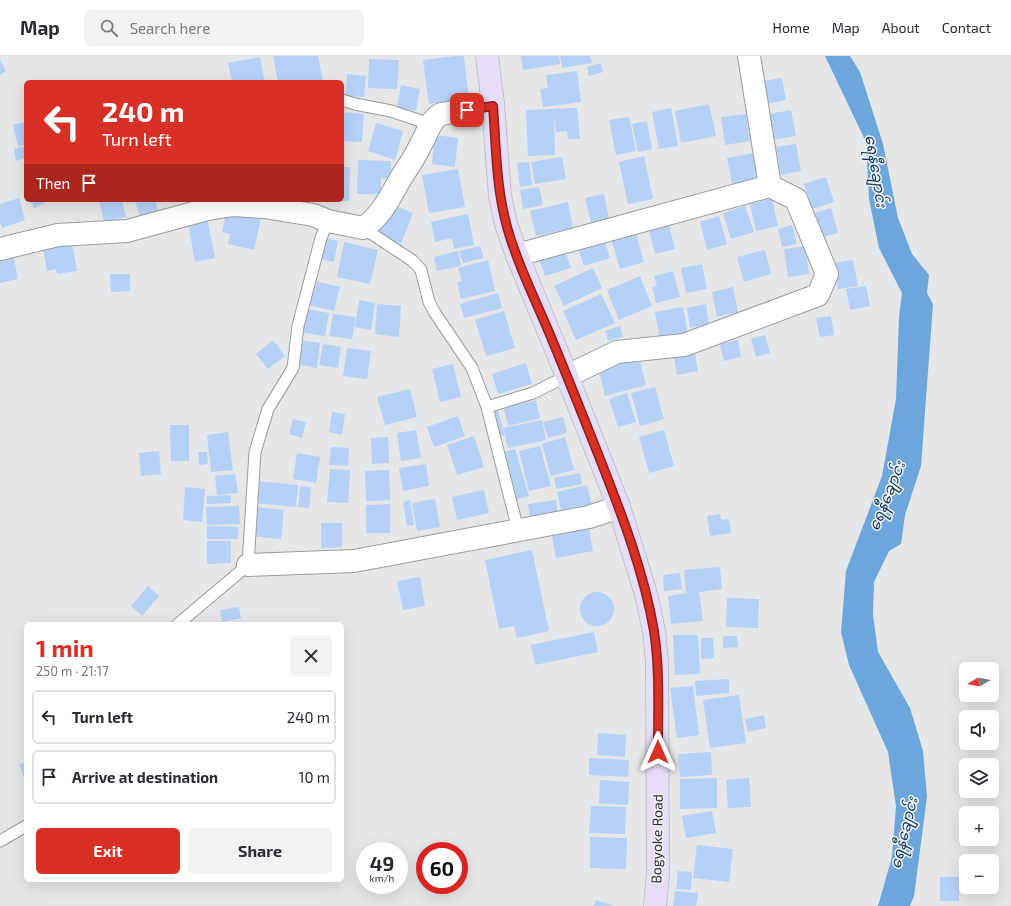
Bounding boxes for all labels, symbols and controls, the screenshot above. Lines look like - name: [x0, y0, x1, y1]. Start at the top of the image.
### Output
- search box: [84, 10, 364, 46]
- text: Map: [20, 16, 60, 39]
- icon: search: [98, 17, 120, 39]
- text: Search here: [130, 19, 210, 37]
- text: Home: [773, 19, 810, 36]
- text: Map: [832, 19, 860, 36]
- text: About: [882, 19, 920, 36]
- text: Contact: [942, 19, 991, 36]
- pin: [450, 93, 484, 127]
- text: 240 m: [102, 94, 185, 128]
- icon: left: [36, 96, 88, 148]
- icon: arrive: [456, 99, 478, 121]
- text: Turn left: [102, 128, 172, 150]
- water label: ရေနီချောင်း: [858, 133, 893, 210]
- icon: arrive: [78, 172, 100, 194]
- text: Then: [36, 174, 70, 192]
- water label: ရေနီချောင်း: [863, 457, 912, 534]
- text: 1 min: [36, 633, 94, 662]
- button: close: [290, 635, 332, 677]
- north arrow: [959, 662, 999, 702]
- map controls: [959, 662, 999, 894]
- text: 250 m · 21:17: [36, 663, 109, 679]
- icon: left: [38, 706, 60, 728]
- text: Turn left: [72, 708, 133, 726]
- text: 240 m: [287, 708, 330, 726]
- button: sound: [959, 710, 999, 750]
- position arrow: [637, 731, 679, 773]
- button: layers: [959, 758, 999, 798]
- icon: arrive: [38, 766, 60, 788]
- text: Arrive at destination: [72, 768, 218, 786]
- text: 10 m: [298, 768, 330, 786]
- street label: Bogyoke Road: [647, 794, 666, 884]
- water label: ရေနီချောင်း: [884, 794, 925, 871]
- button: +: [959, 806, 999, 846]
- button: Exit: [36, 828, 180, 874]
- button: Share: [188, 828, 332, 874]
- speed limit sign: 60: [416, 842, 468, 894]
- text: 49: [370, 851, 394, 875]
- button: −: [959, 854, 999, 894]
- text: km/h: [370, 872, 394, 884]

